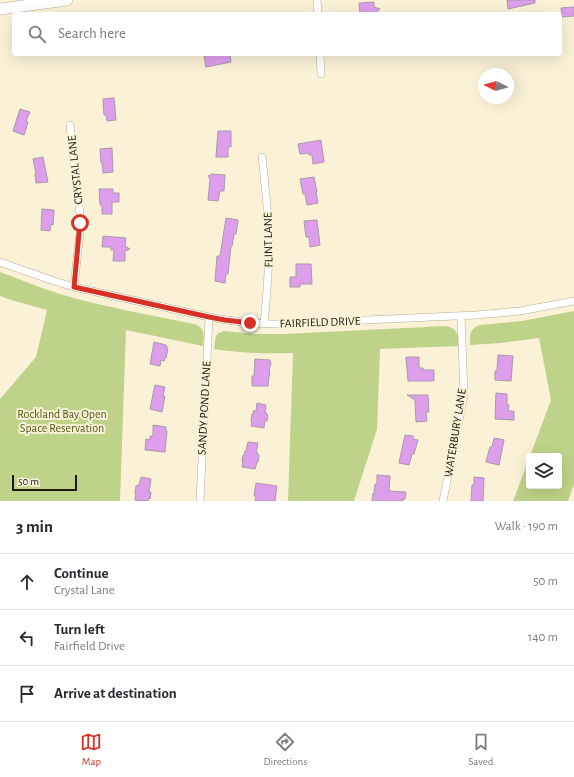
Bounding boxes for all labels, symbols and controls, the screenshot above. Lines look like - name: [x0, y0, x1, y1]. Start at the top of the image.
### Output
- search box: [12, 12, 562, 56]
- icon: search: [26, 23, 48, 45]
- text: Search here: [58, 26, 126, 41]
- north arrow: [478, 68, 514, 104]
- street label: CRYSTAL LANE: [65, 135, 85, 205]
- street label: FLINT LANE: [262, 212, 274, 268]
- route start: [71, 214, 89, 232]
- route end: [241, 314, 259, 332]
- street label: FAIRFIELD DRIVE: [279, 315, 361, 329]
- street label: SANDY POND LANE: [196, 360, 212, 455]
- street label: WATERBURY LANE: [442, 388, 468, 478]
- park label: Rockland Bay Open Space Reservation: [17, 408, 107, 434]
- map controls: [526, 453, 562, 489]
- button: layers: [526, 453, 562, 489]
- scale bar: [12, 473, 77, 492]
- text: 50 m: [18, 476, 39, 487]
- text: 3 min: [16, 518, 53, 535]
- text: Walk · 190 m: [495, 520, 558, 533]
- text: Continue: [54, 566, 109, 581]
- icon: ahead: [16, 571, 38, 593]
- text: 50 m: [533, 575, 558, 588]
- text: Crystal Lane: [54, 584, 115, 597]
- text: Turn left: [54, 622, 105, 637]
- icon: left: [16, 627, 38, 649]
- text: 140 m: [528, 631, 558, 644]
- text: Fairfield Drive: [54, 640, 125, 653]
- icon: arrive: [16, 683, 38, 705]
- text: Arrive at destination: [54, 686, 177, 701]
- tab: Map: [80, 731, 102, 768]
- tab: Directions: [263, 731, 307, 768]
- tab: Saved: [468, 731, 493, 768]

